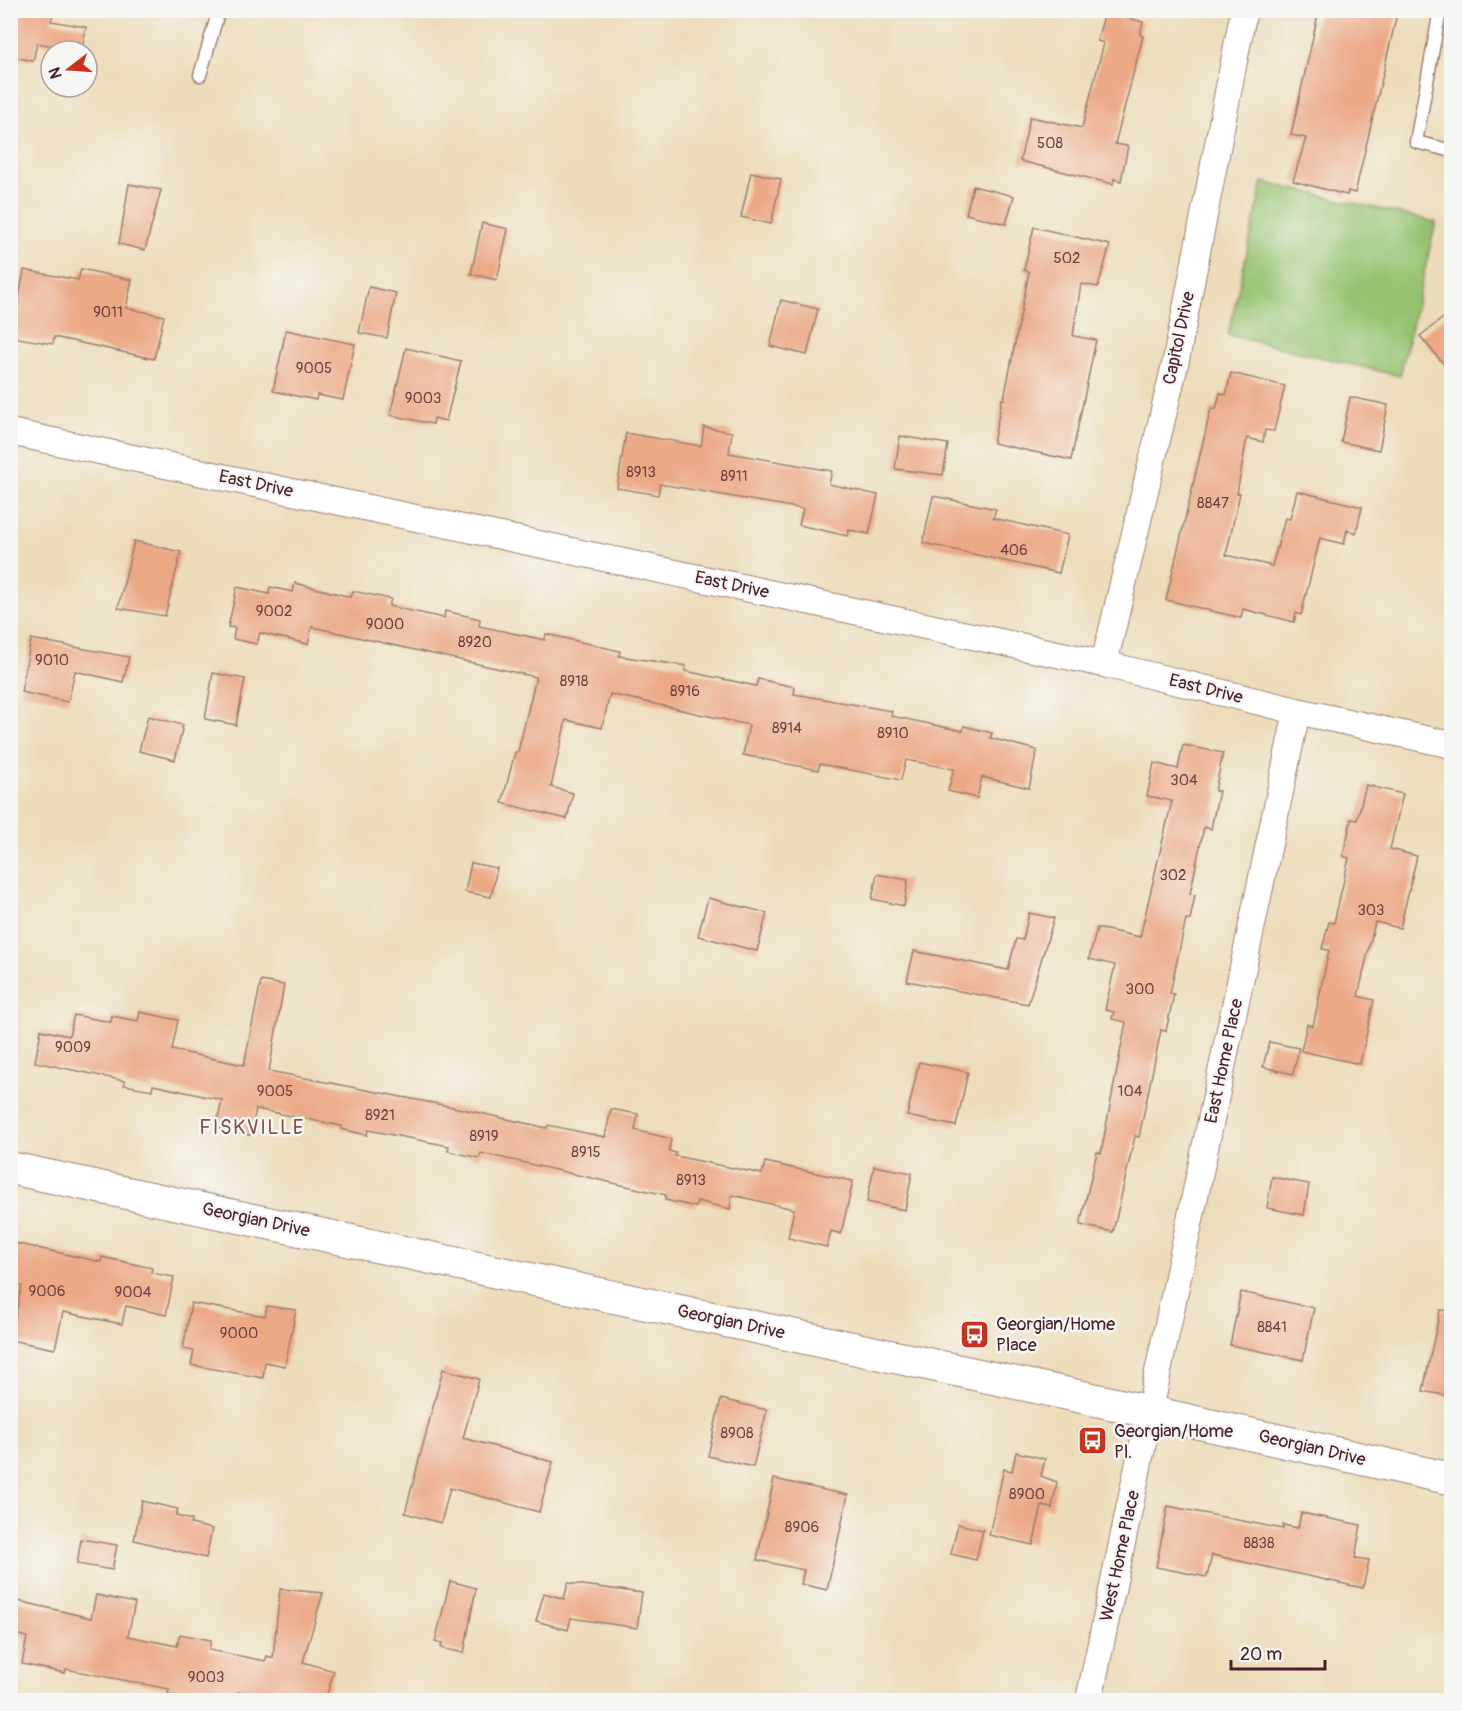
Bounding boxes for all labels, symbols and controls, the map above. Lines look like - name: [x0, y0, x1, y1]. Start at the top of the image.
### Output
- north arrow: [39, 39, 99, 99]
- text: N: [44, 65, 67, 81]
- house number: 508: [1037, 134, 1063, 153]
- house number: 502: [1054, 249, 1080, 268]
- street label: Capitol Drive: [1158, 289, 1200, 387]
- house number: 9011: [93, 303, 123, 322]
- house number: 9005: [296, 359, 332, 378]
- house number: 9003: [405, 389, 441, 408]
- house number: 8913: [626, 463, 656, 482]
- street label: East Drive: [217, 465, 295, 503]
- house number: 8911: [720, 467, 748, 486]
- house number: 8847: [1197, 494, 1229, 513]
- house number: 406: [1000, 541, 1028, 560]
- street label: East Drive: [693, 566, 771, 604]
- house number: 9002: [256, 602, 292, 621]
- house number: 9000: [366, 615, 404, 634]
- house number: 8920: [458, 633, 492, 652]
- house number: 9010: [35, 651, 69, 670]
- street label: East Drive: [1167, 669, 1245, 709]
- house number: 8918: [560, 672, 589, 691]
- house number: 8916: [670, 682, 700, 701]
- house number: 8914: [772, 719, 802, 738]
- house number: 8910: [877, 724, 909, 743]
- house number: 304: [1170, 771, 1198, 790]
- house number: 302: [1159, 866, 1187, 885]
- house number: 303: [1358, 901, 1385, 920]
- house number: 300: [1126, 980, 1154, 999]
- street label: East Home Place: [1200, 996, 1248, 1125]
- house number: 9009: [55, 1038, 91, 1057]
- house number: 9005: [257, 1082, 293, 1101]
- house number: 104: [1118, 1082, 1143, 1101]
- house number: 8921: [365, 1106, 395, 1125]
- district label: FISKVILLE: [199, 1115, 305, 1140]
- house number: 8919: [470, 1127, 498, 1146]
- house number: 8915: [571, 1143, 601, 1162]
- house number: 8913: [676, 1171, 706, 1190]
- street label: Georgian Drive: [200, 1197, 312, 1243]
- house number: 9006: [29, 1282, 65, 1301]
- house number: 9004: [115, 1283, 152, 1302]
- street label: Georgian Drive: [675, 1299, 787, 1345]
- place label: Georgian/Home Place: [996, 1313, 1115, 1357]
- bus stop icon: Georgian/Home Place: [959, 1318, 991, 1350]
- house number: 8841: [1257, 1318, 1287, 1337]
- house number: 9000: [220, 1324, 258, 1343]
- place label: Georgian/Home Pl.: [1114, 1420, 1233, 1464]
- house number: 8908: [720, 1424, 754, 1443]
- street label: Georgian Drive: [1256, 1424, 1368, 1472]
- bus stop icon: Georgian/Home Pl.: [1077, 1425, 1109, 1457]
- house number: 8900: [1009, 1485, 1045, 1504]
- street label: West Home Place: [1095, 1488, 1145, 1624]
- house number: 8906: [785, 1518, 819, 1537]
- house number: 8838: [1243, 1534, 1275, 1553]
- scale bar: [1231, 1633, 1326, 1671]
- text: 20 m: [1240, 1643, 1282, 1666]
- house number: 9003: [188, 1668, 224, 1687]

